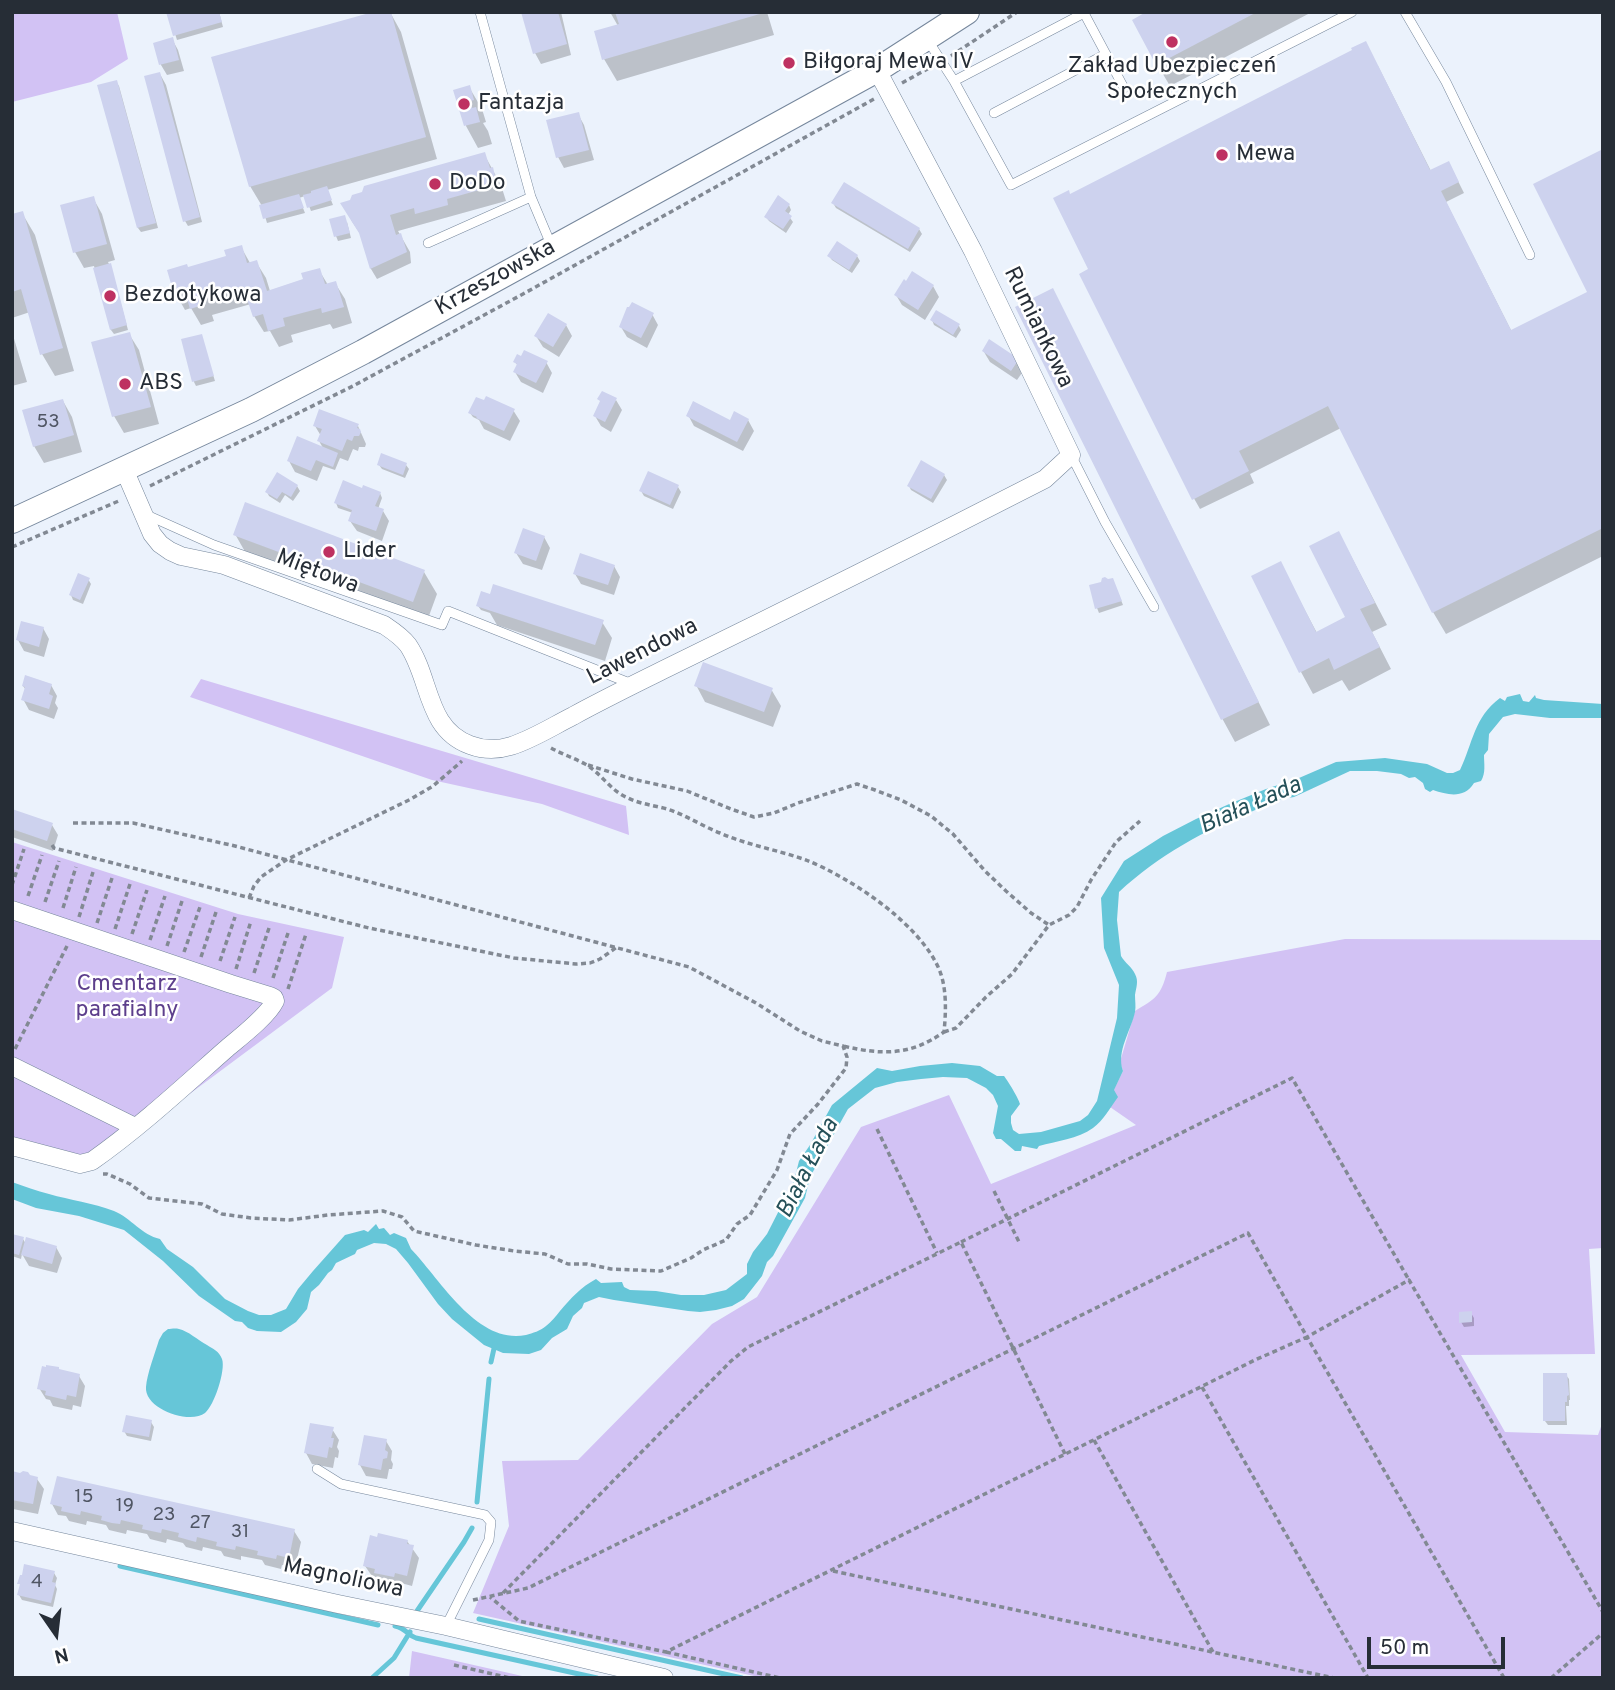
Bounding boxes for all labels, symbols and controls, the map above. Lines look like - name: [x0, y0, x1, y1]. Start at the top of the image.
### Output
- marker: Zakład Ubezpieczeń Społecznych: [1164, 34, 1180, 50]
- place label: Biłgoraj Mewa IV: [803, 49, 974, 77]
- place label: Zakład Ubezpieczeń Społecznych: [1068, 53, 1276, 107]
- marker: Biłgoraj Mewa IV: [781, 55, 797, 71]
- place label: Fantazja: [478, 90, 564, 118]
- marker: Fantazja: [456, 96, 472, 112]
- place label: Mewa: [1236, 141, 1295, 169]
- marker: Mewa: [1214, 147, 1230, 163]
- place label: DoDo: [449, 170, 506, 198]
- marker: DoDo: [427, 176, 443, 192]
- street label: Krzeszowska: [431, 235, 561, 323]
- street label: Rumiankowa: [996, 263, 1078, 393]
- place label: Bezdotykowa: [124, 282, 261, 310]
- marker: Bezdotykowa: [102, 288, 118, 304]
- place label: ABS: [139, 370, 183, 398]
- marker: ABS: [117, 376, 133, 392]
- house number: 53: [36, 412, 60, 434]
- place label: Lider: [343, 538, 396, 566]
- marker: Lider: [321, 544, 337, 560]
- street label: Miętowa: [272, 545, 362, 601]
- street label: Lawendowa: [583, 613, 703, 693]
- water label: Biała Łada: [1196, 772, 1306, 842]
- park label: Cmentarz parafialny: [76, 971, 178, 1025]
- water label: Biała Łada: [772, 1114, 846, 1224]
- house number: 15: [75, 1487, 93, 1509]
- house number: 19: [116, 1496, 134, 1518]
- house number: 23: [152, 1505, 176, 1527]
- house number: 27: [189, 1513, 211, 1535]
- house number: 31: [231, 1522, 249, 1544]
- street label: Magnoliowa: [280, 1553, 406, 1605]
- house number: 4: [31, 1572, 43, 1594]
- north arrow: [21, 1599, 91, 1669]
- scale bar: [1370, 1624, 1508, 1668]
- text: 50 m: [1380, 1635, 1429, 1662]
- text: N: [52, 1641, 71, 1668]

